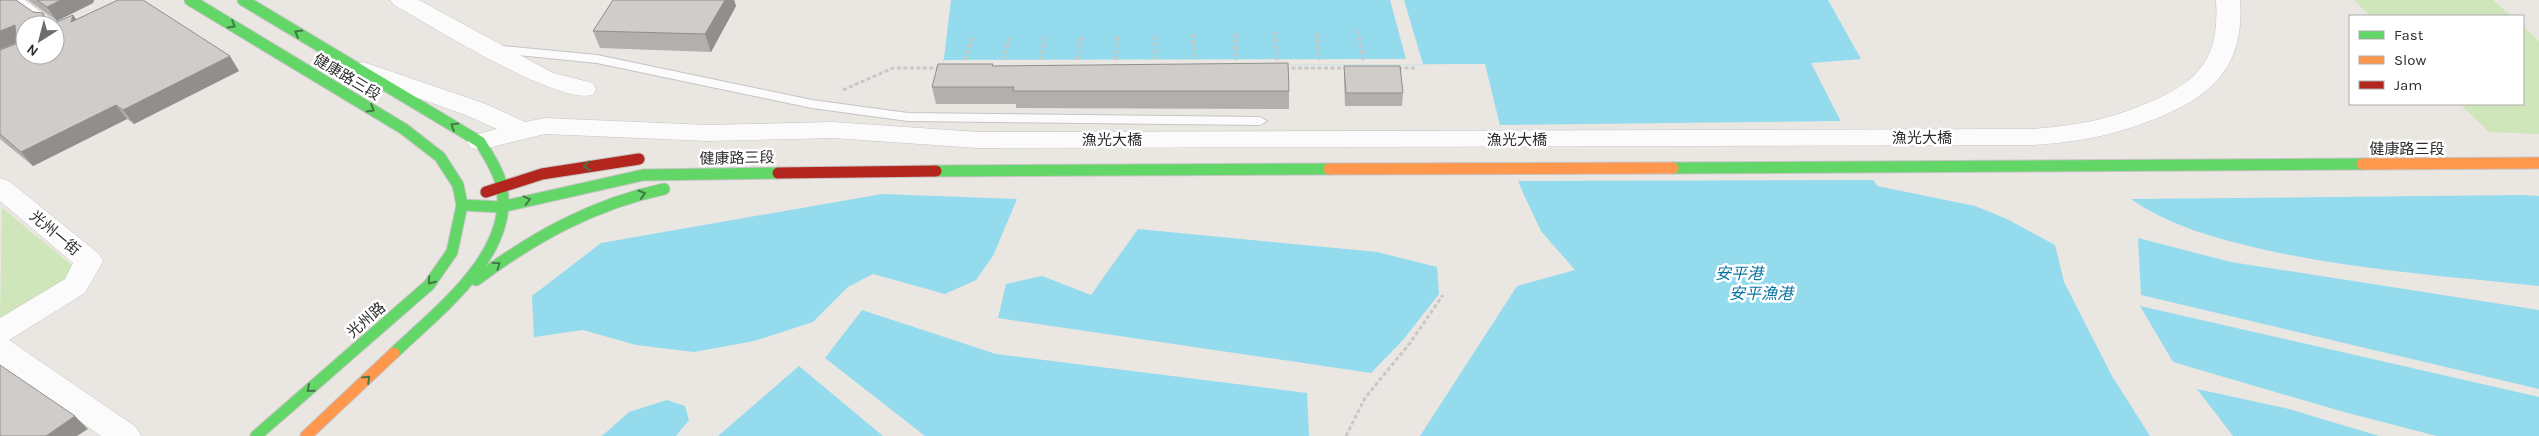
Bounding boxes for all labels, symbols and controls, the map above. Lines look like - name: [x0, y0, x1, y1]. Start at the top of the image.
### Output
- north arrow: [15, 15, 65, 65]
- legend: [2349, 15, 2524, 105]
- one-way arrow: [226, 19, 235, 29]
- text: Fast: [2394, 26, 2424, 44]
- one-way arrow: [294, 29, 303, 39]
- text: N: [24, 40, 42, 60]
- street label: 健康路三段: [310, 50, 384, 104]
- text: Slow: [2394, 51, 2426, 69]
- text: Jam: [2394, 76, 2422, 94]
- one-way arrow: [365, 103, 374, 113]
- one-way arrow: [450, 123, 459, 133]
- street label: 漁光大橋: [1892, 129, 1952, 147]
- street label: 漁光大橋: [1082, 131, 1142, 149]
- street label: 漁光大橋: [1487, 131, 1547, 149]
- street label: 健康路三段: [2369, 140, 2445, 158]
- street label: 健康路三段: [699, 148, 775, 168]
- one-way arrow: [583, 160, 591, 171]
- one-way arrow: [637, 189, 646, 200]
- one-way arrow: [523, 195, 532, 206]
- street label: 光州一街: [26, 207, 84, 259]
- one-way arrow: [491, 262, 501, 271]
- water label: 安平港: [1715, 264, 1765, 283]
- one-way arrow: [428, 275, 436, 284]
- water label: 安平漁港: [1729, 284, 1795, 303]
- street label: 光州路: [343, 298, 389, 342]
- one-way arrow: [362, 376, 371, 385]
- one-way arrow: [306, 383, 315, 392]

